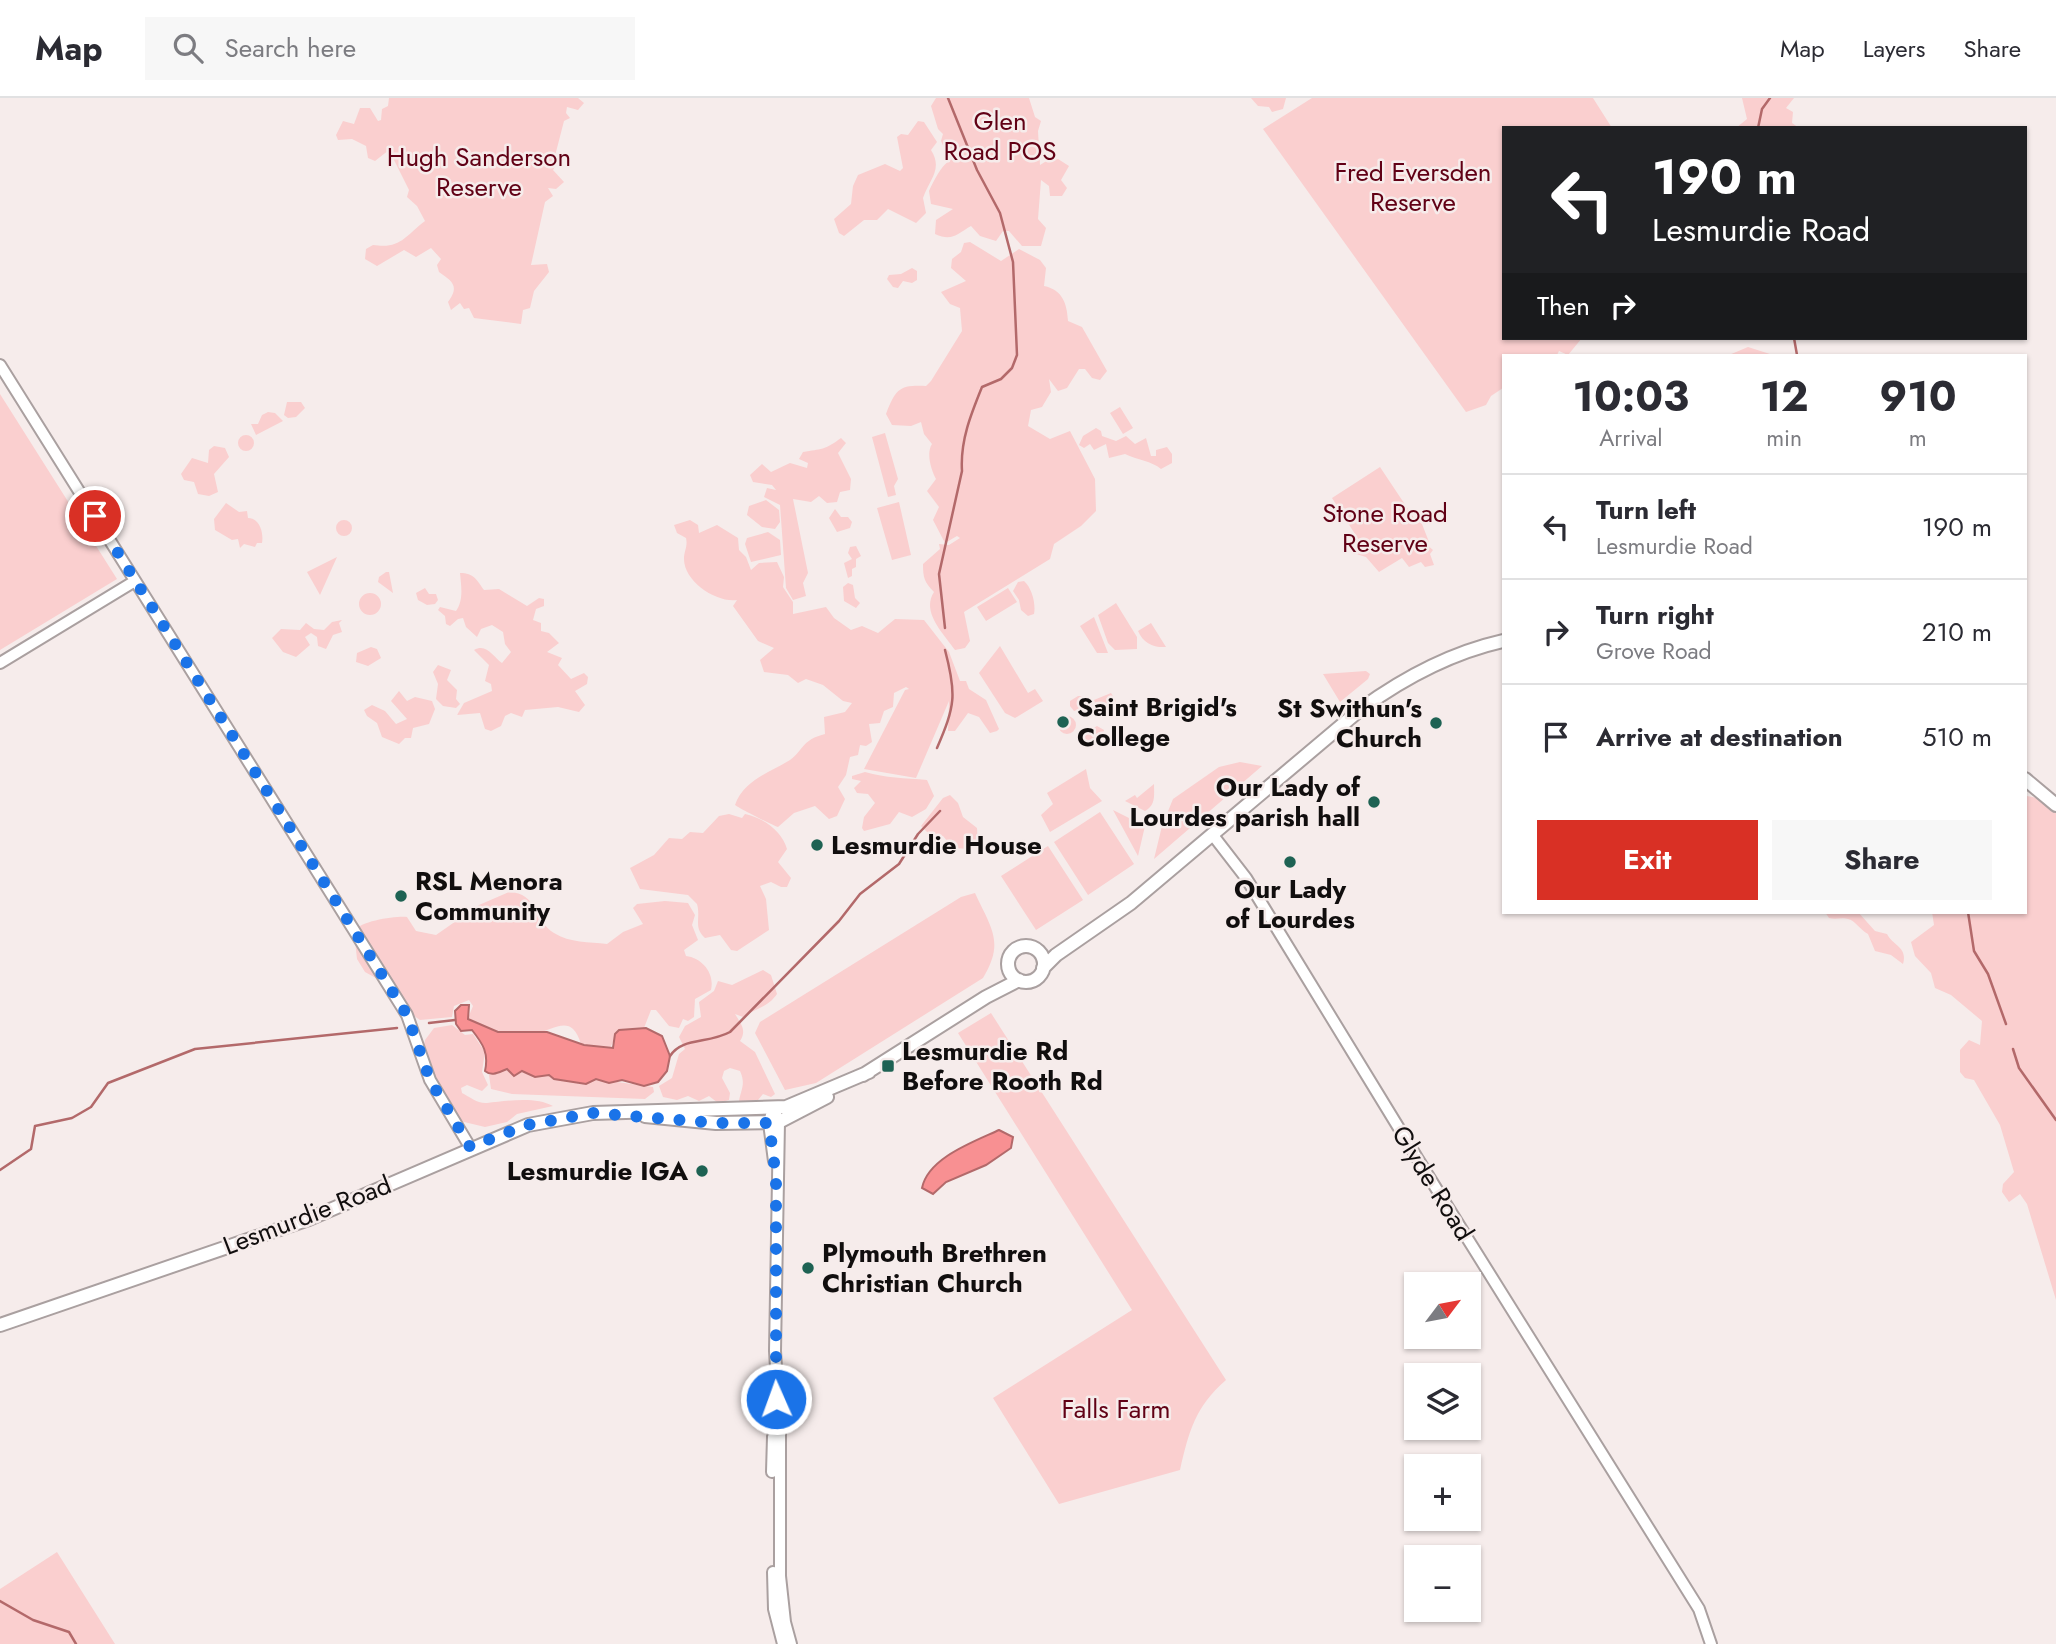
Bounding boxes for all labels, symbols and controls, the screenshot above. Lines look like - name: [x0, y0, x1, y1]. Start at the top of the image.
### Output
- search box: [145, 17, 635, 80]
- text: Map: [35, 25, 103, 72]
- icon: search: [169, 29, 207, 67]
- text: Search here: [225, 29, 356, 67]
- text: Map: [1780, 31, 1825, 66]
- text: Layers: [1863, 31, 1925, 66]
- text: Share: [1963, 31, 2021, 66]
- park label: Glen Road POS: [944, 102, 1056, 170]
- park label: Hugh Sanderson Reserve: [387, 138, 571, 206]
- text: 190 m: [1652, 142, 1797, 212]
- park label: Fred Eversden Reserve: [1334, 153, 1492, 221]
- icon: left: [1537, 154, 1628, 245]
- text: Lesmurdie Road: [1652, 207, 1870, 253]
- text: Then: [1537, 287, 1590, 325]
- icon: right: [1604, 287, 1642, 325]
- text: 10:03: [1573, 366, 1689, 427]
- text: 12: [1760, 366, 1809, 427]
- text: 910: [1879, 366, 1956, 427]
- text: Arrival: [1599, 421, 1663, 455]
- text: min: [1766, 421, 1802, 455]
- text: m: [1909, 421, 1927, 455]
- pin: [65, 486, 125, 546]
- text: Turn left: [1596, 491, 1696, 529]
- park label: Stone Road Reserve: [1322, 494, 1448, 562]
- icon: arrive: [76, 497, 114, 535]
- icon: left: [1537, 508, 1575, 546]
- text: 190 m: [1922, 508, 1992, 546]
- text: Lesmurdie Road: [1596, 529, 1753, 563]
- text: Turn right: [1596, 596, 1714, 634]
- icon: right: [1537, 613, 1575, 651]
- text: 210 m: [1922, 613, 1992, 651]
- text: Grove Road: [1596, 634, 1712, 668]
- place label: Saint Brigid's College: [1077, 688, 1237, 756]
- place label: St Swithun's Church: [1277, 689, 1422, 757]
- marker: Saint Brigid's College: [1055, 714, 1071, 730]
- marker: St Swithun's Church: [1428, 715, 1444, 731]
- icon: arrive: [1537, 718, 1575, 756]
- text: Arrive at destination: [1596, 718, 1843, 756]
- text: 510 m: [1922, 718, 1992, 756]
- place label: Our Lady of Lourdes parish hall: [1129, 768, 1361, 836]
- marker: Our Lady of Lourdes parish hall: [1366, 794, 1382, 810]
- button: Exit: [1537, 820, 1758, 900]
- button: Share: [1772, 820, 1992, 900]
- place label: Lesmurdie House: [831, 826, 1042, 864]
- marker: Lesmurdie House: [809, 837, 825, 853]
- marker: Our Lady of Lourdes: [1282, 854, 1298, 870]
- place label: RSL Menora Community: [415, 862, 563, 930]
- place label: Our Lady of Lourdes: [1225, 870, 1355, 938]
- marker: RSL Menora Community: [393, 888, 409, 904]
- place label: Lesmurdie Rd Before Rooth Rd: [902, 1032, 1103, 1100]
- marker: Lesmurdie Rd Before Rooth Rd: [880, 1058, 896, 1074]
- street label: Glyde Road: [1383, 1118, 1483, 1248]
- place label: Lesmurdie IGA: [507, 1152, 689, 1190]
- marker: Lesmurdie IGA: [694, 1163, 710, 1179]
- street label: Lesmurdie Road: [217, 1165, 397, 1265]
- place label: Plymouth Brethren Christian Church: [822, 1234, 1047, 1302]
- marker: Plymouth Brethren Christian Church: [800, 1260, 816, 1276]
- north arrow: [1404, 1272, 1480, 1349]
- map controls: [1404, 1272, 1481, 1622]
- position arrow: [739, 1362, 813, 1436]
- button: layers: [1404, 1363, 1481, 1440]
- park label: Falls Farm: [1062, 1390, 1170, 1428]
- button: +: [1404, 1454, 1481, 1531]
- button: −: [1404, 1545, 1481, 1622]

